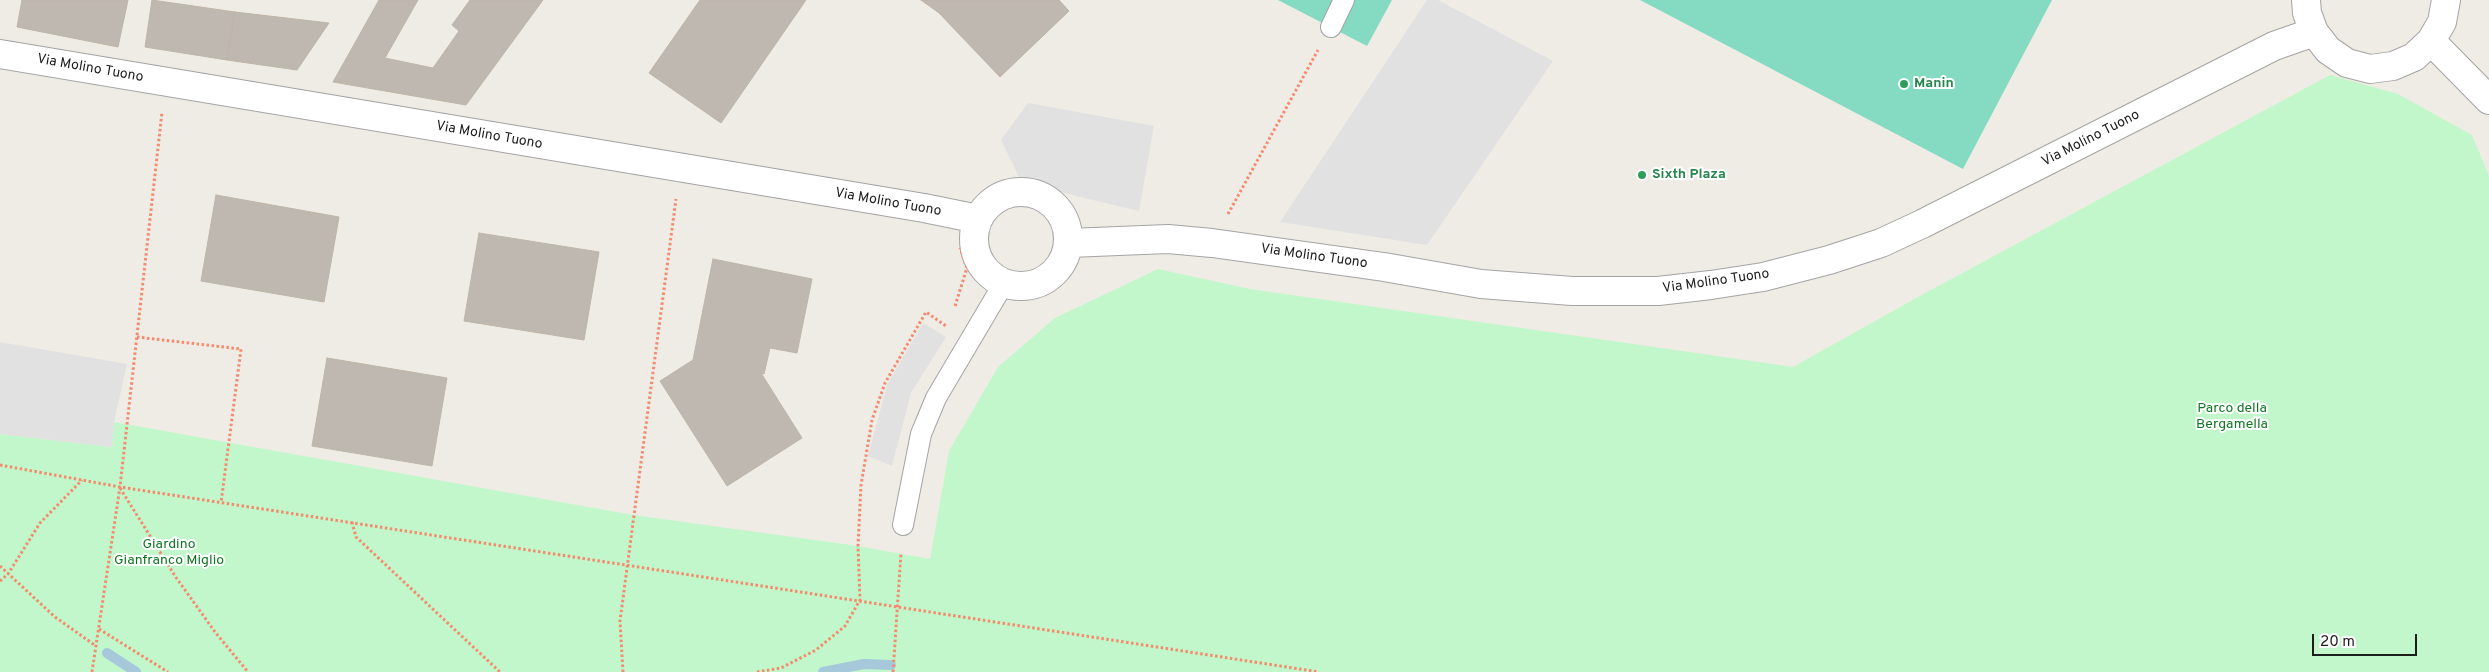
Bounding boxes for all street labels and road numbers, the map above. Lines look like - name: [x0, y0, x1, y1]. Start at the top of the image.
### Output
- street label: Via Molino Tuono: [35, 51, 145, 87]
- street label: Via Molino Tuono: [2039, 107, 2143, 171]
- street label: Via Molino Tuono: [434, 118, 544, 154]
- street label: Via Molino Tuono: [833, 185, 943, 221]
- street label: Via Molino Tuono: [1259, 241, 1369, 273]
- street label: Via Molino Tuono: [1661, 266, 1771, 298]

